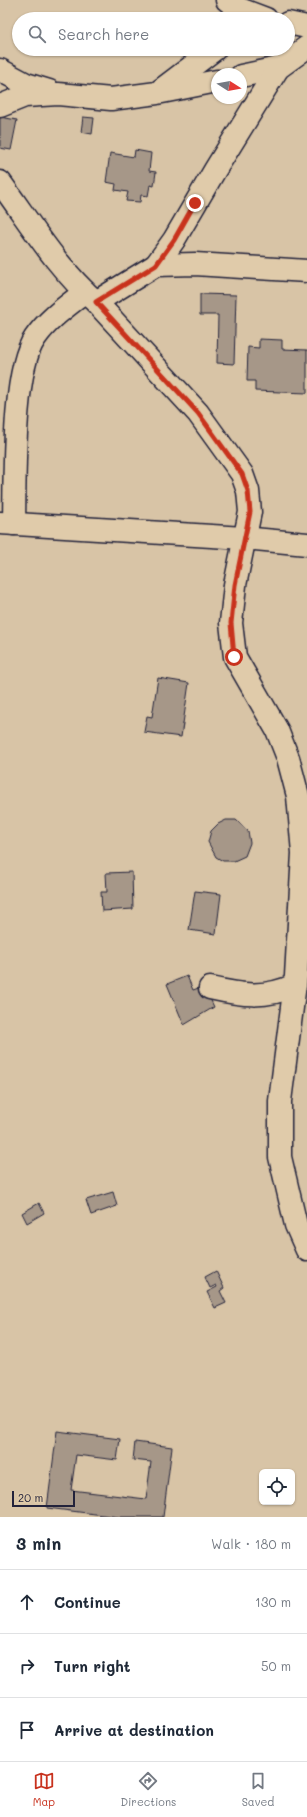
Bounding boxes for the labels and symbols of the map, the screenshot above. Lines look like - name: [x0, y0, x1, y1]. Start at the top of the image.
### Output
- north arrow: [211, 68, 247, 104]
- route end: [186, 194, 204, 212]
- route start: [225, 648, 243, 666]
- scale bar: [12, 1489, 75, 1508]

